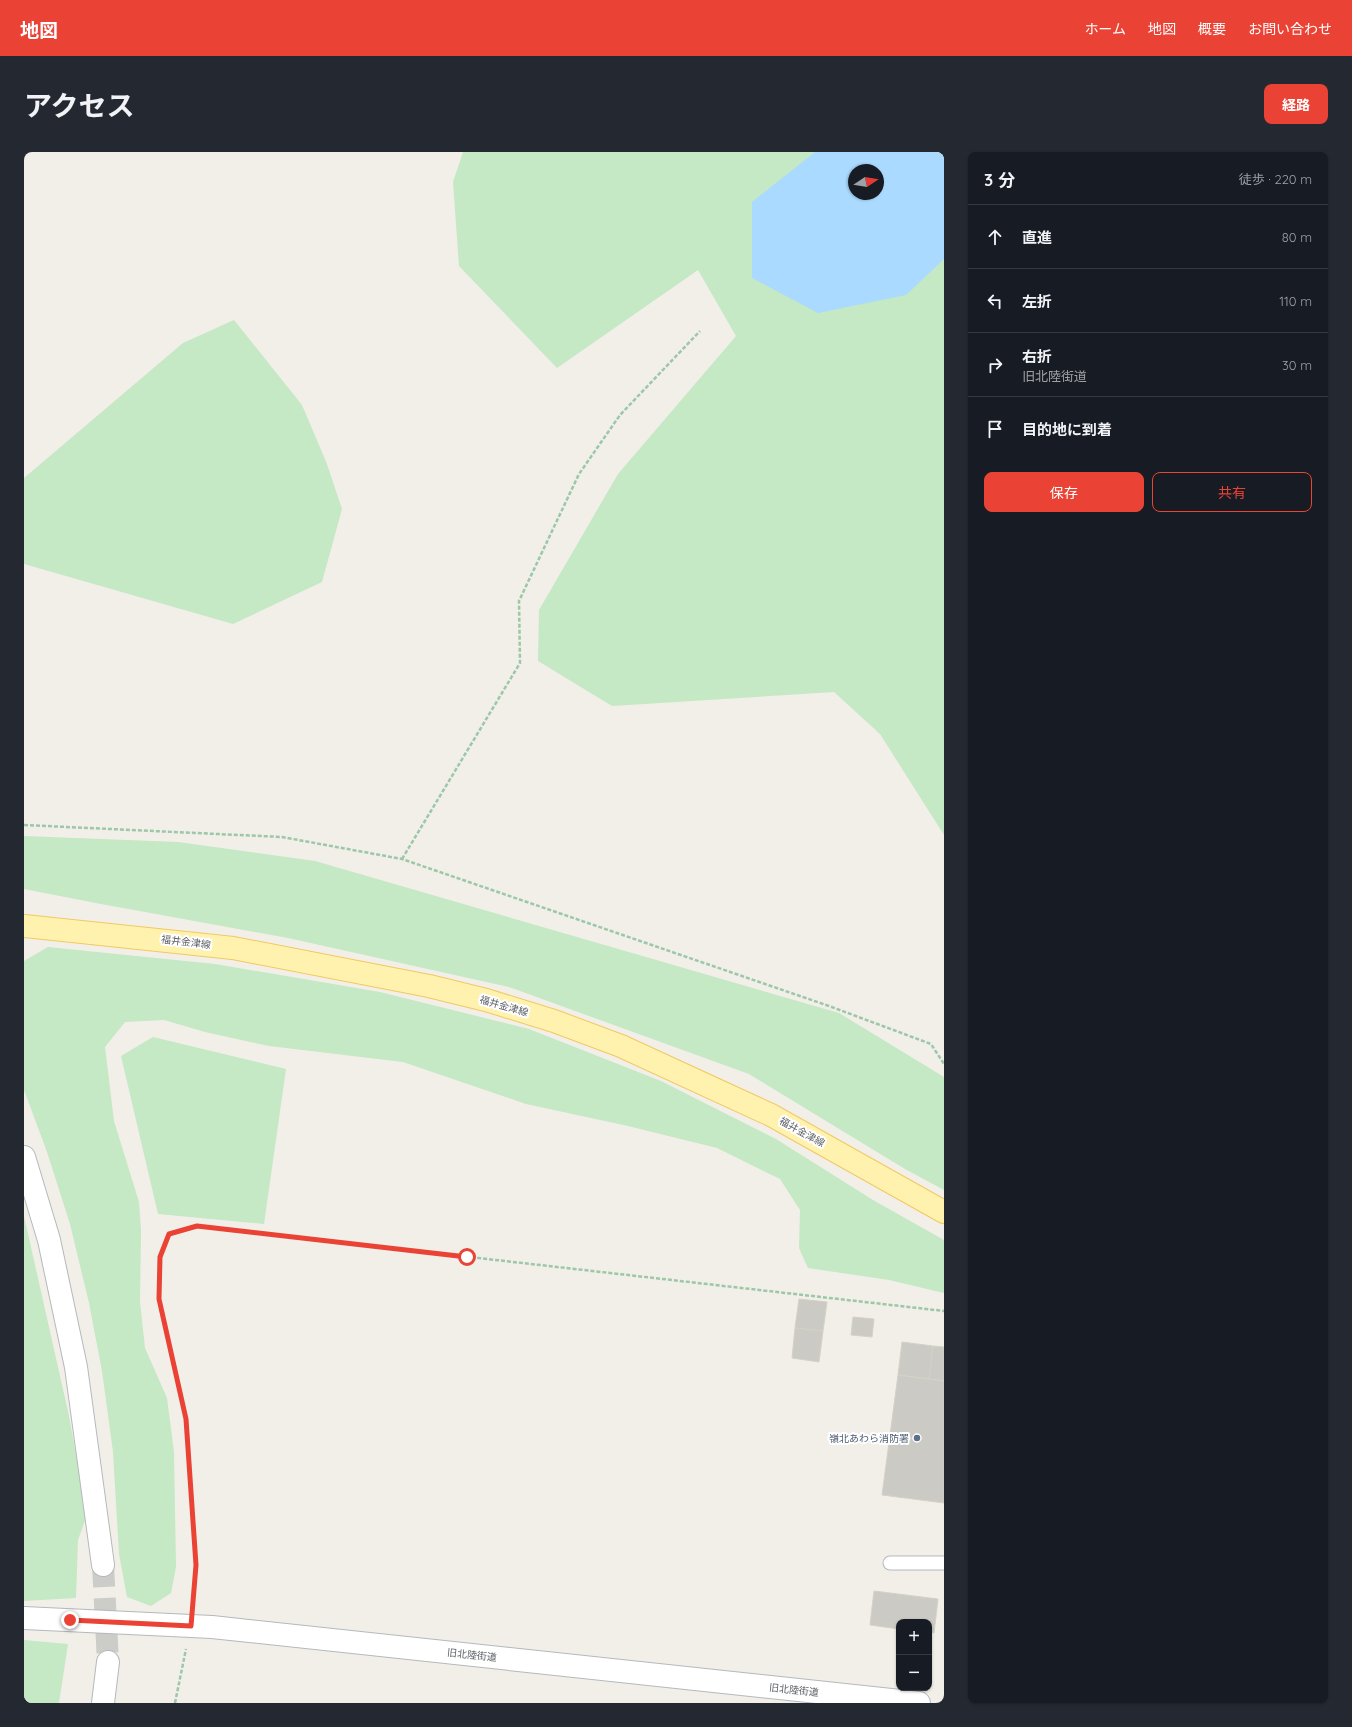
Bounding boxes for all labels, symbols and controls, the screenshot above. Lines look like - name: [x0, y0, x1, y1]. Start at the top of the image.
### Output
- text: 地図: [20, 18, 58, 42]
- text: ホーム: [1084, 20, 1126, 38]
- text: 地図: [1148, 20, 1176, 38]
- text: 概要: [1198, 20, 1226, 38]
- text: お問い合わせ: [1248, 20, 1332, 38]
- button: 経路: [1264, 84, 1328, 124]
- text: アクセス: [24, 88, 135, 123]
- north arrow: [848, 164, 884, 200]
- text: 3 分: [984, 169, 1015, 190]
- text: 徒歩 · 220 m: [1239, 171, 1312, 187]
- icon: ahead: [984, 226, 1006, 248]
- text: 直進: [1022, 228, 1052, 247]
- text: 80 m: [1282, 229, 1312, 245]
- icon: left: [984, 290, 1006, 312]
- text: 左折: [1022, 292, 1052, 311]
- text: 110 m: [1279, 293, 1312, 309]
- text: 右折: [1022, 347, 1052, 366]
- icon: right: [984, 354, 1006, 376]
- text: 30 m: [1282, 357, 1312, 373]
- text: 旧北陸街道: [1022, 368, 1087, 384]
- icon: arrive: [984, 418, 1006, 440]
- text: 目的地に到着: [1022, 420, 1112, 439]
- button: 保存: [984, 472, 1144, 512]
- button: 共有: [1152, 472, 1312, 512]
- street label: 福井金津線: [160, 933, 212, 951]
- street label: 福井金津線: [478, 993, 530, 1019]
- street label: 福井金津線: [777, 1114, 827, 1150]
- route start: [458, 1248, 476, 1266]
- place label: 嶺北あわら消防署: [829, 1432, 909, 1445]
- marker: 嶺北あわら消防署: [912, 1433, 922, 1443]
- route end: [61, 1611, 79, 1629]
- map controls: [896, 1619, 932, 1691]
- button: +: [896, 1619, 932, 1655]
- street label: 旧北陸街道: [446, 1646, 498, 1664]
- button: −: [896, 1655, 932, 1691]
- street label: 旧北陸街道: [768, 1681, 820, 1699]

